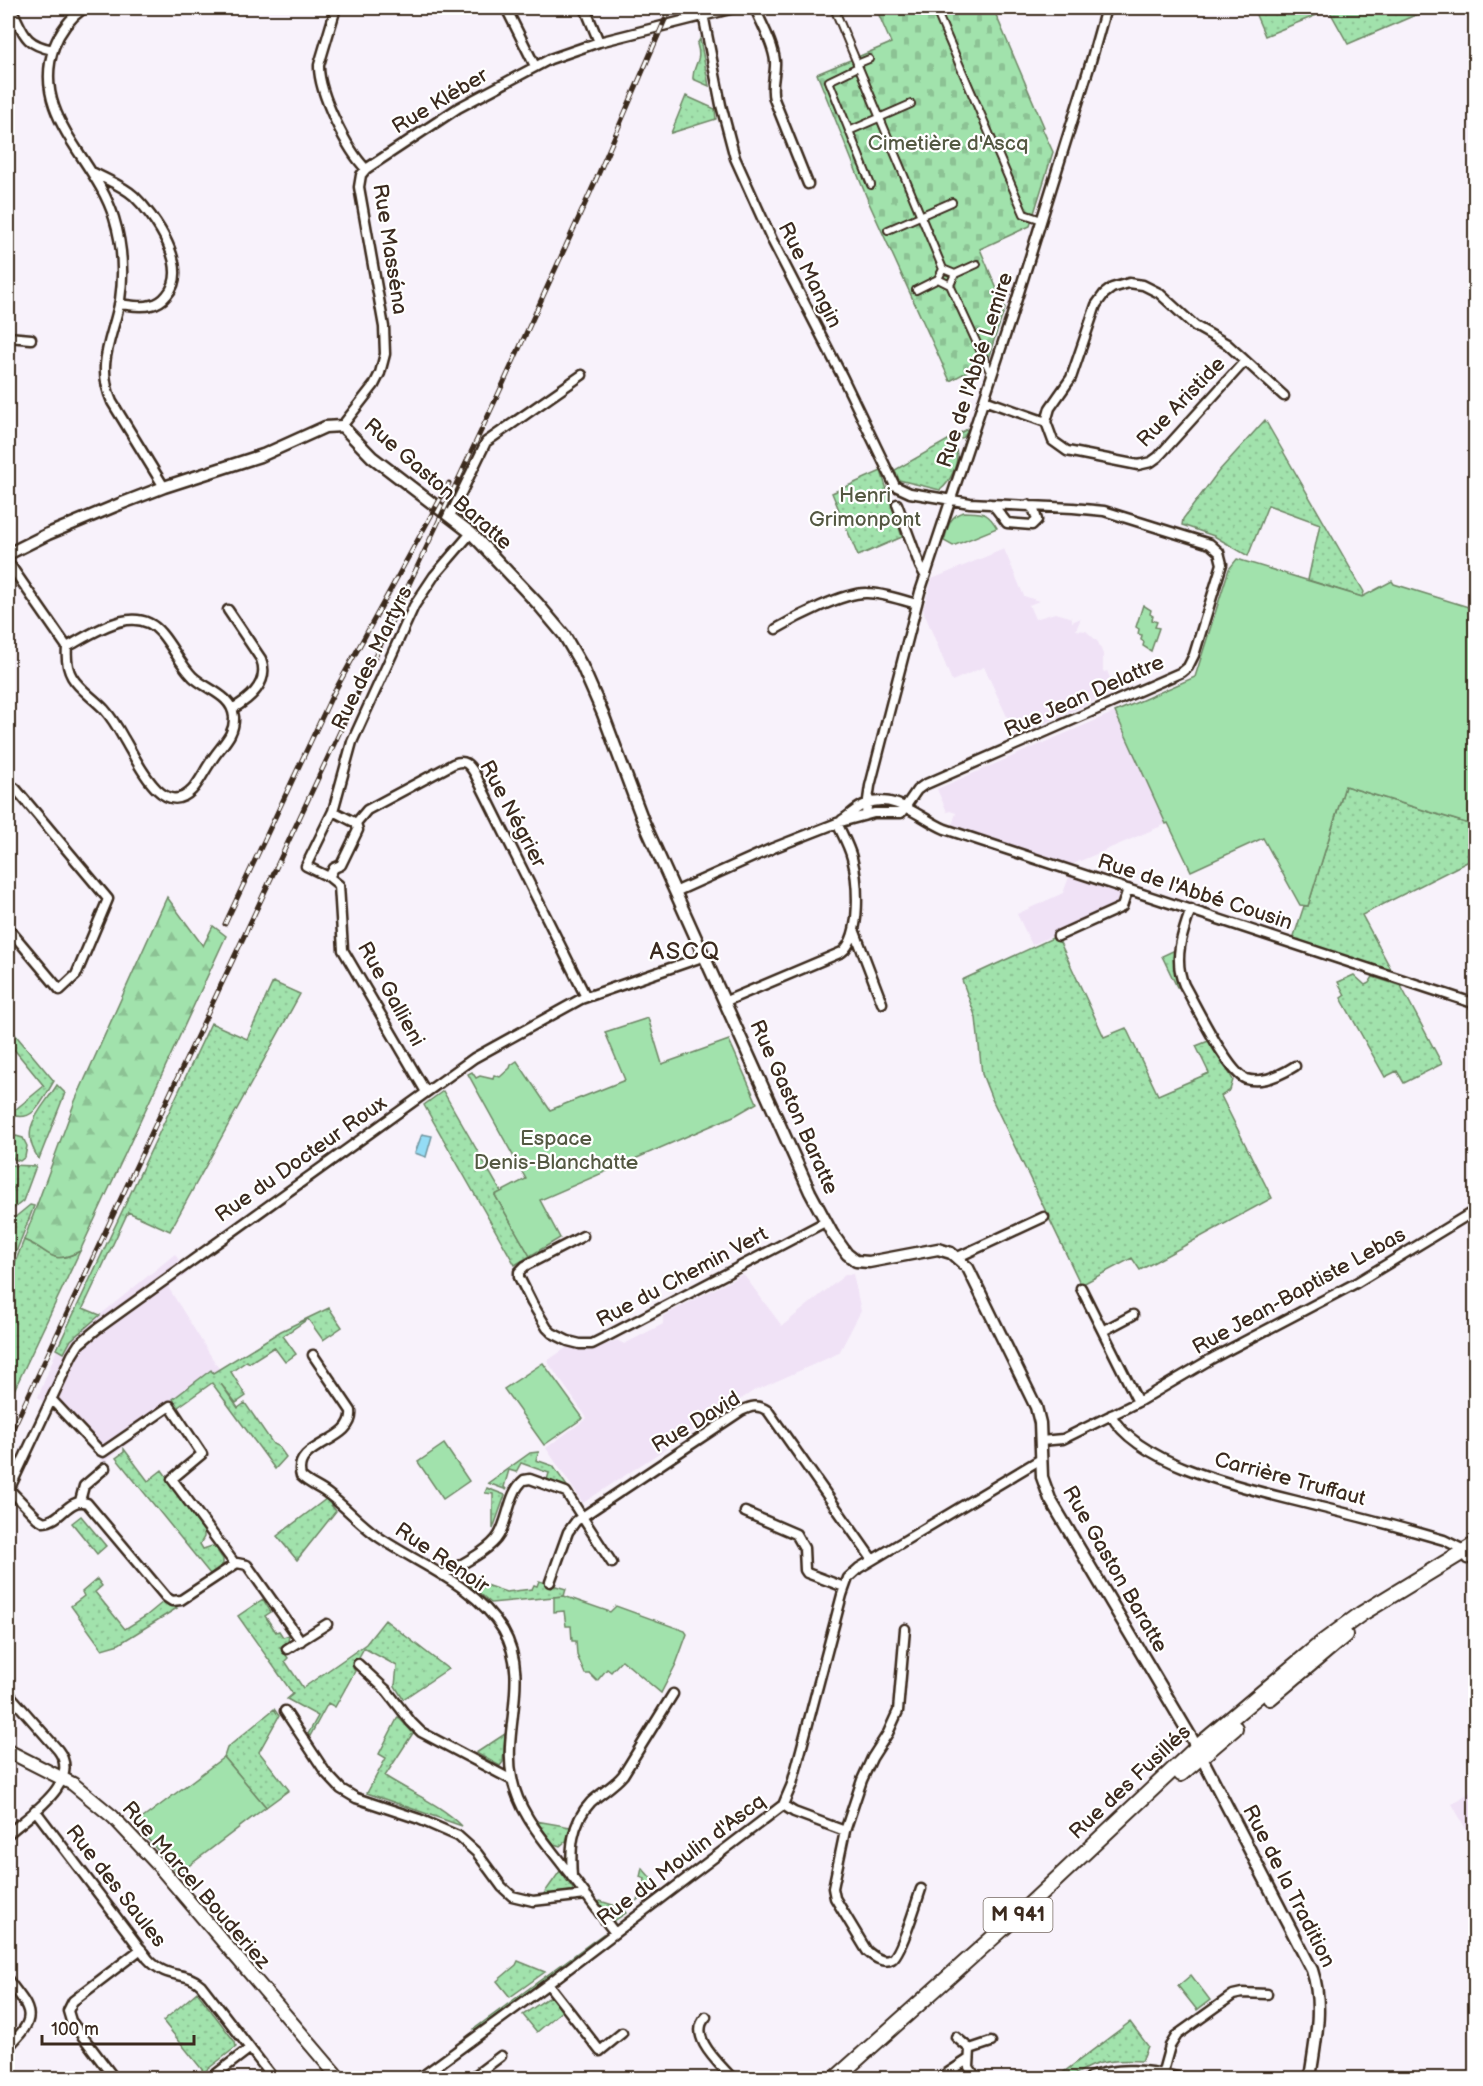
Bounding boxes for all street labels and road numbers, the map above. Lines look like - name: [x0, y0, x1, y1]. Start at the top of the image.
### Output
- street label: Rue Kléber: [388, 62, 493, 139]
- street label: Rue Masséna: [367, 182, 413, 316]
- street label: Rue Mangin: [773, 218, 847, 332]
- street label: Rue de l'Abbé Lemire: [932, 269, 1018, 471]
- street label: Rue Aristide: [1132, 351, 1230, 453]
- street label: Rue Gaston Baratte: [359, 413, 517, 555]
- street label: Rue des Martyrs: [326, 582, 418, 734]
- street label: Rue Jean Delattre: [1000, 650, 1168, 742]
- street label: Rue Négrier: [474, 756, 552, 872]
- street label: Rue de l'Abbé Cousin: [1094, 849, 1296, 935]
- street label: Rue Gallieni: [352, 937, 430, 1051]
- street label: Rue Gaston Baratte: [744, 1016, 844, 1198]
- street label: Rue du Docteur Roux: [210, 1090, 392, 1228]
- street label: Rue du Chemin Vert: [592, 1221, 772, 1333]
- street label: Rue Jean-Baptiste Lebas: [1188, 1222, 1410, 1360]
- street label: Rue David: [647, 1386, 745, 1458]
- street label: Carrière Truffaut: [1212, 1447, 1369, 1511]
- street label: Rue Gaston Baratte: [1057, 1481, 1173, 1657]
- street label: Rue Renoir: [390, 1517, 494, 1599]
- street label: Rue des Fusillés: [1064, 1719, 1196, 1845]
- street label: Rue du Moulin d'Ascq: [592, 1789, 770, 1931]
- street label: Rue Marcel Bouderiez: [117, 1796, 276, 1974]
- street label: Rue de la Tradition: [1237, 1801, 1341, 1971]
- street label: Rue des Saules: [60, 1820, 172, 1952]
- road number: M 941: [984, 1898, 1052, 1932]

